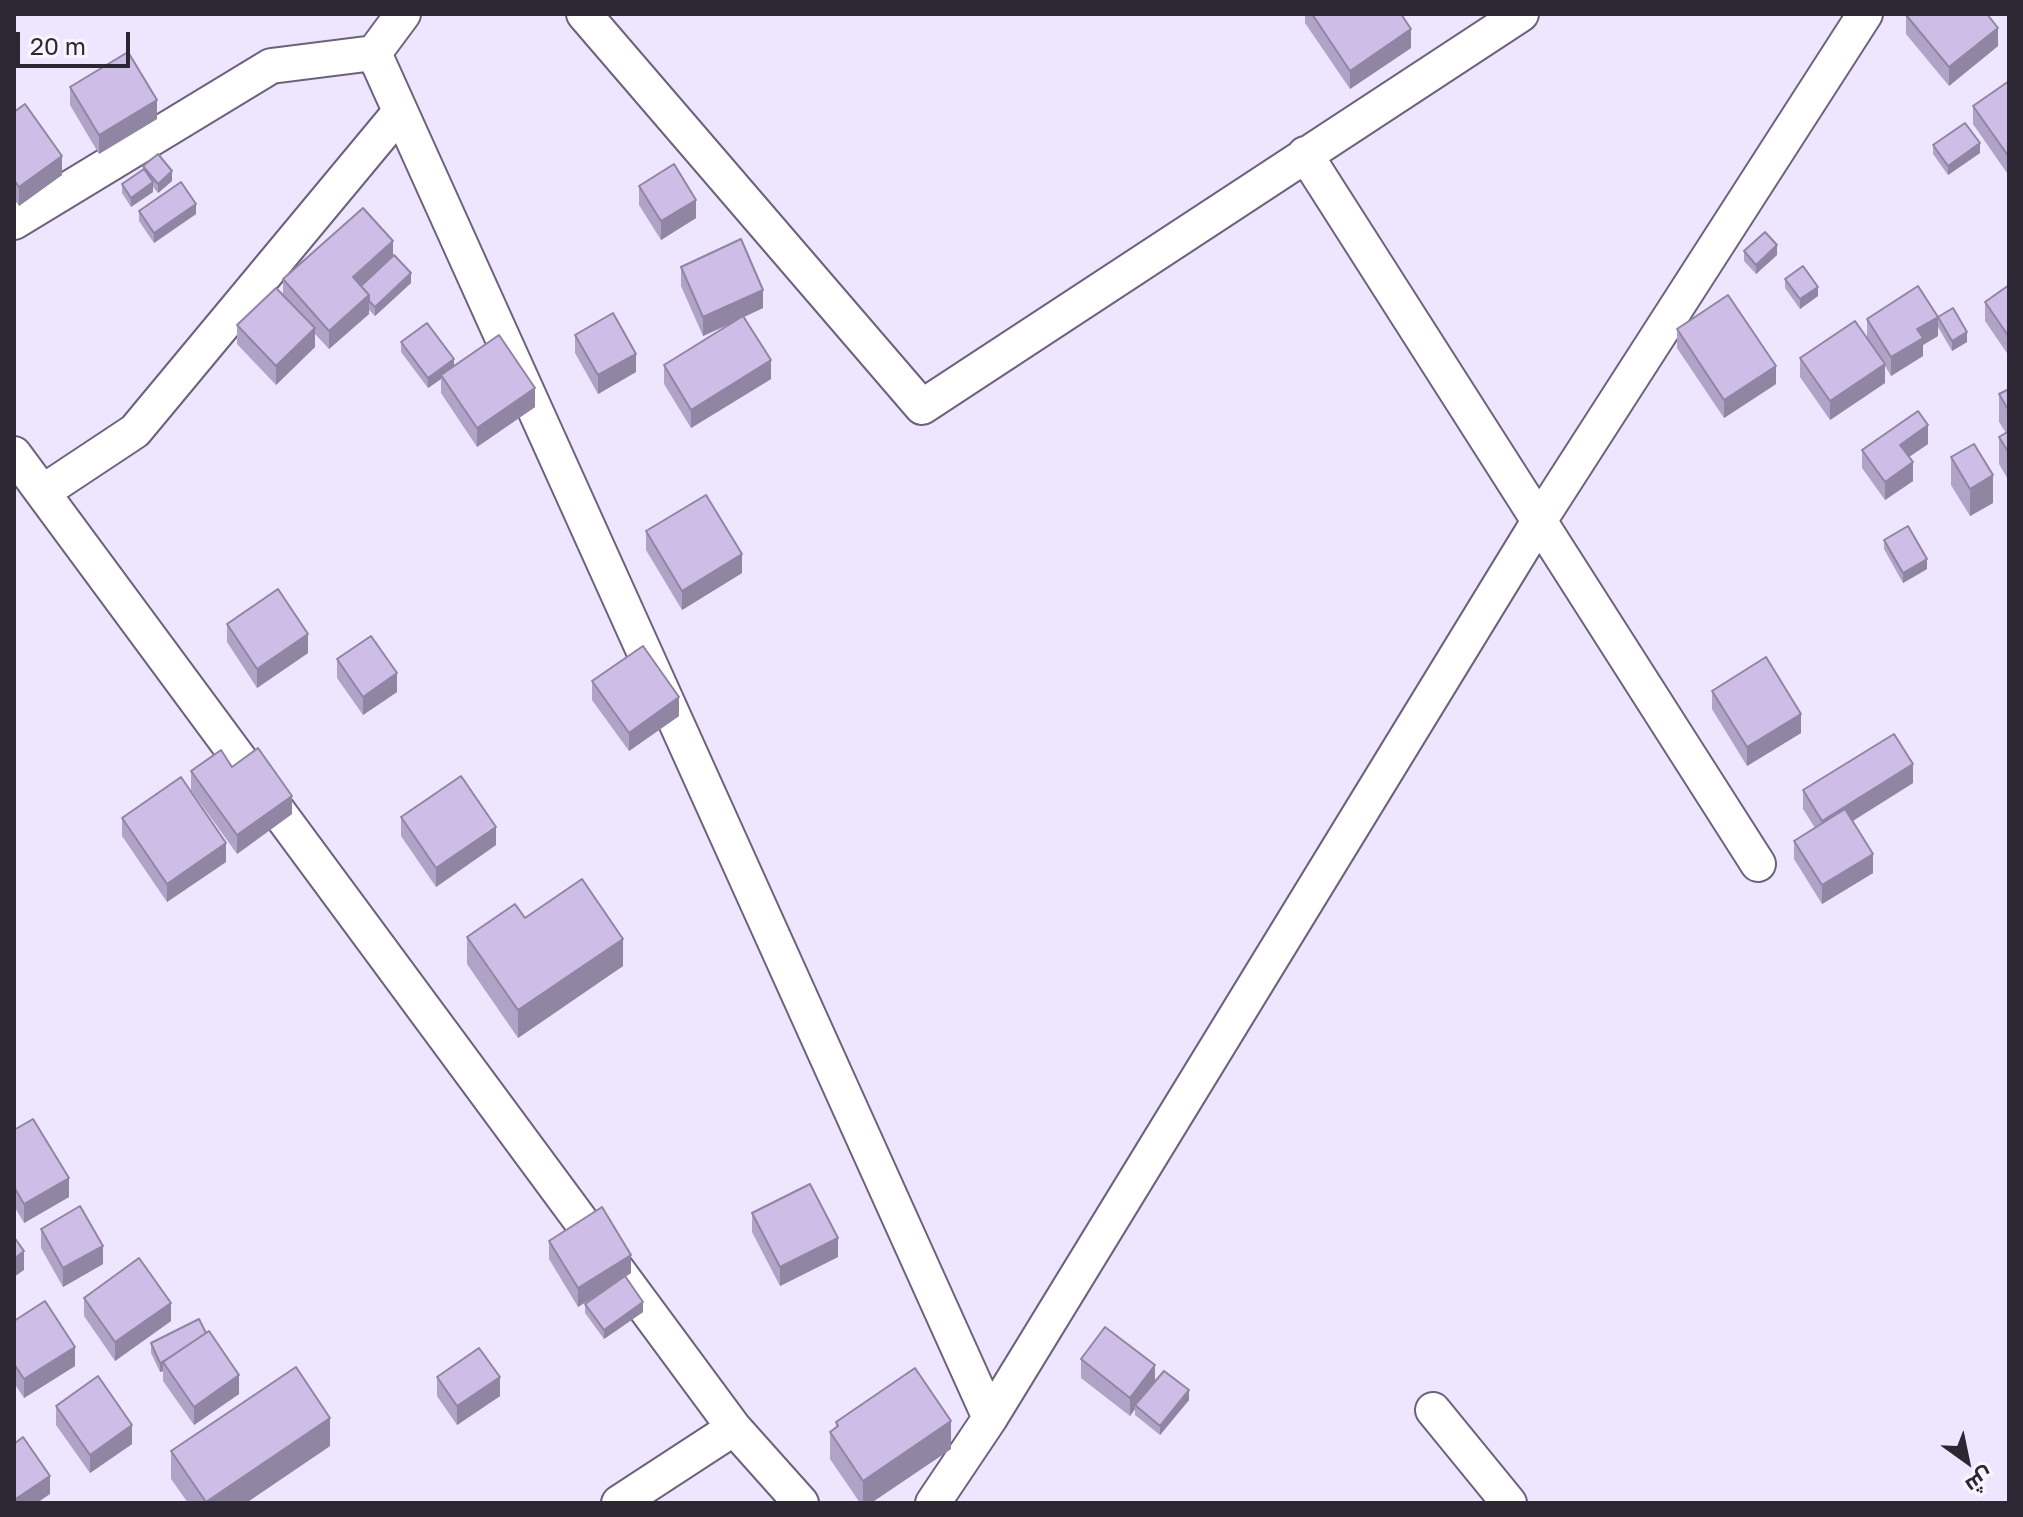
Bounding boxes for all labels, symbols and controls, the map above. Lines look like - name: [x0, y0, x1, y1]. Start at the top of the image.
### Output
- scale bar: [20, 16, 134, 66]
- text: 20 m: [30, 31, 86, 60]
- north arrow: [1927, 1421, 2007, 1501]
- text: ش: [1961, 1463, 2000, 1501]

